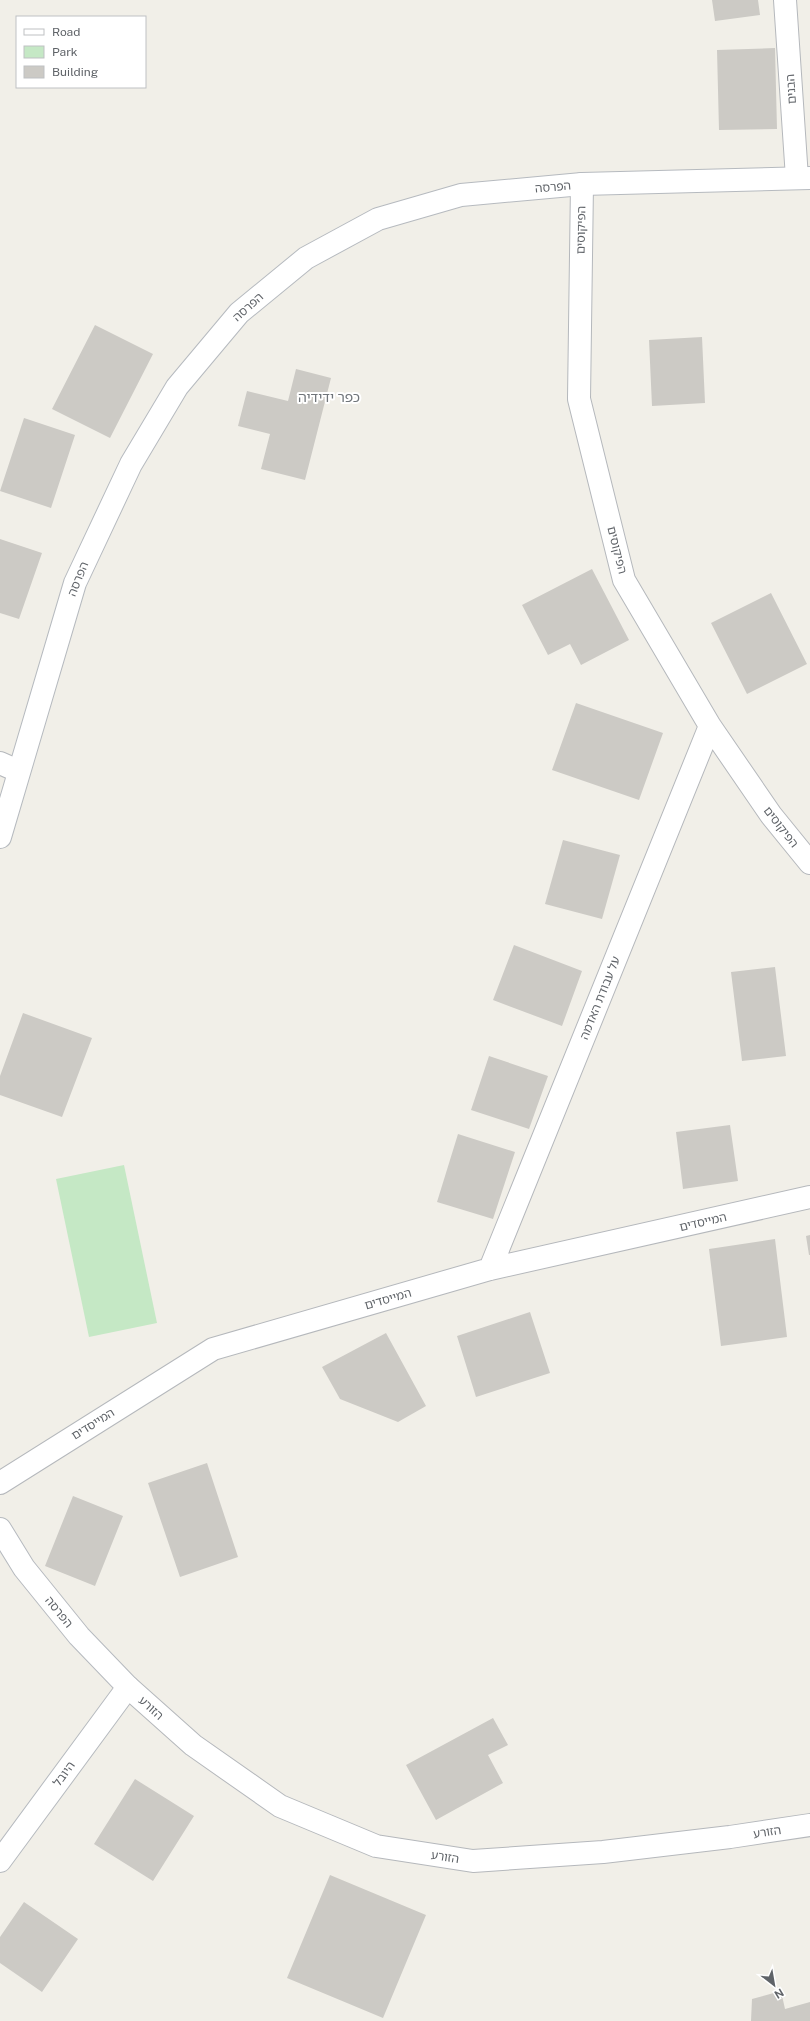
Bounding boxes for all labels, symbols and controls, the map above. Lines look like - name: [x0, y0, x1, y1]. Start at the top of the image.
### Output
- legend: [16, 16, 146, 88]
- text: Road: [52, 25, 80, 39]
- text: Park: [52, 45, 78, 59]
- text: Building: [52, 65, 98, 79]
- street label: הבנים: [783, 73, 799, 105]
- street label: הפרסה: [534, 178, 572, 196]
- street label: הפיקוסים: [574, 206, 588, 254]
- street label: הפרסה: [230, 290, 266, 324]
- district label: כפר ידידיה: [298, 389, 360, 405]
- street label: הפיקוסים: [604, 525, 630, 575]
- street label: הפרסה: [65, 560, 91, 598]
- street label: הפיקוסים: [761, 804, 801, 850]
- street label: על עבודת האדמה: [577, 954, 623, 1042]
- street label: המייסדים: [678, 1210, 728, 1234]
- street label: המייסדים: [363, 1286, 413, 1312]
- street label: המייסדים: [69, 1405, 117, 1443]
- street label: הפרסה: [42, 1594, 76, 1630]
- street label: הזורע: [136, 1693, 166, 1723]
- street label: היובל: [50, 1759, 78, 1789]
- street label: הזורע: [752, 1823, 782, 1841]
- street label: הזורע: [430, 1848, 460, 1866]
- north arrow: [754, 1965, 794, 2005]
- text: N: [772, 1986, 786, 2001]

